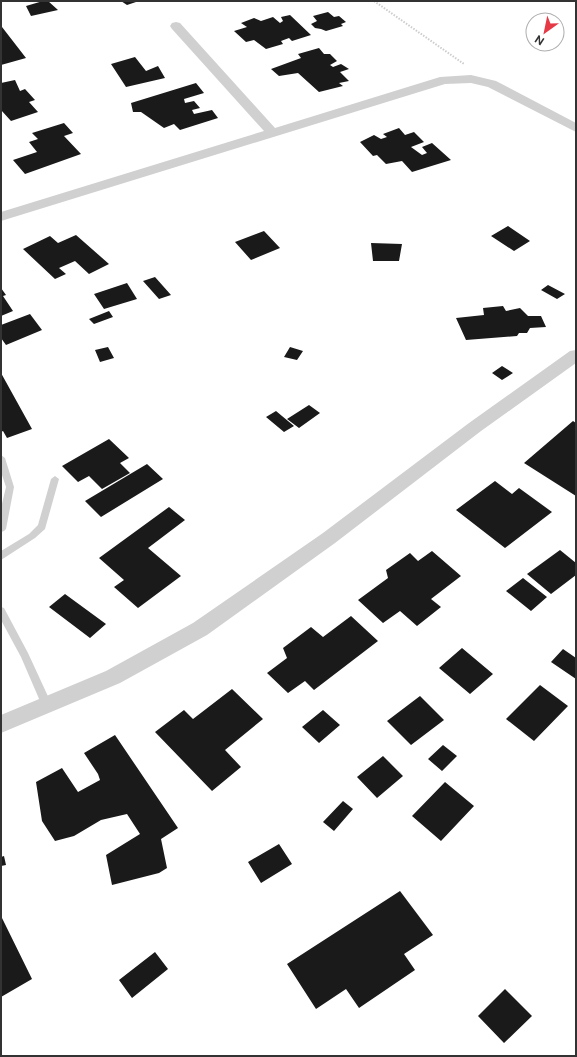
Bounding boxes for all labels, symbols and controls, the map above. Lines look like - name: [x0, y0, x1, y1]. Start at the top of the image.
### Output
- north arrow: [525, 12, 565, 52]
- text: N: [533, 33, 546, 48]

